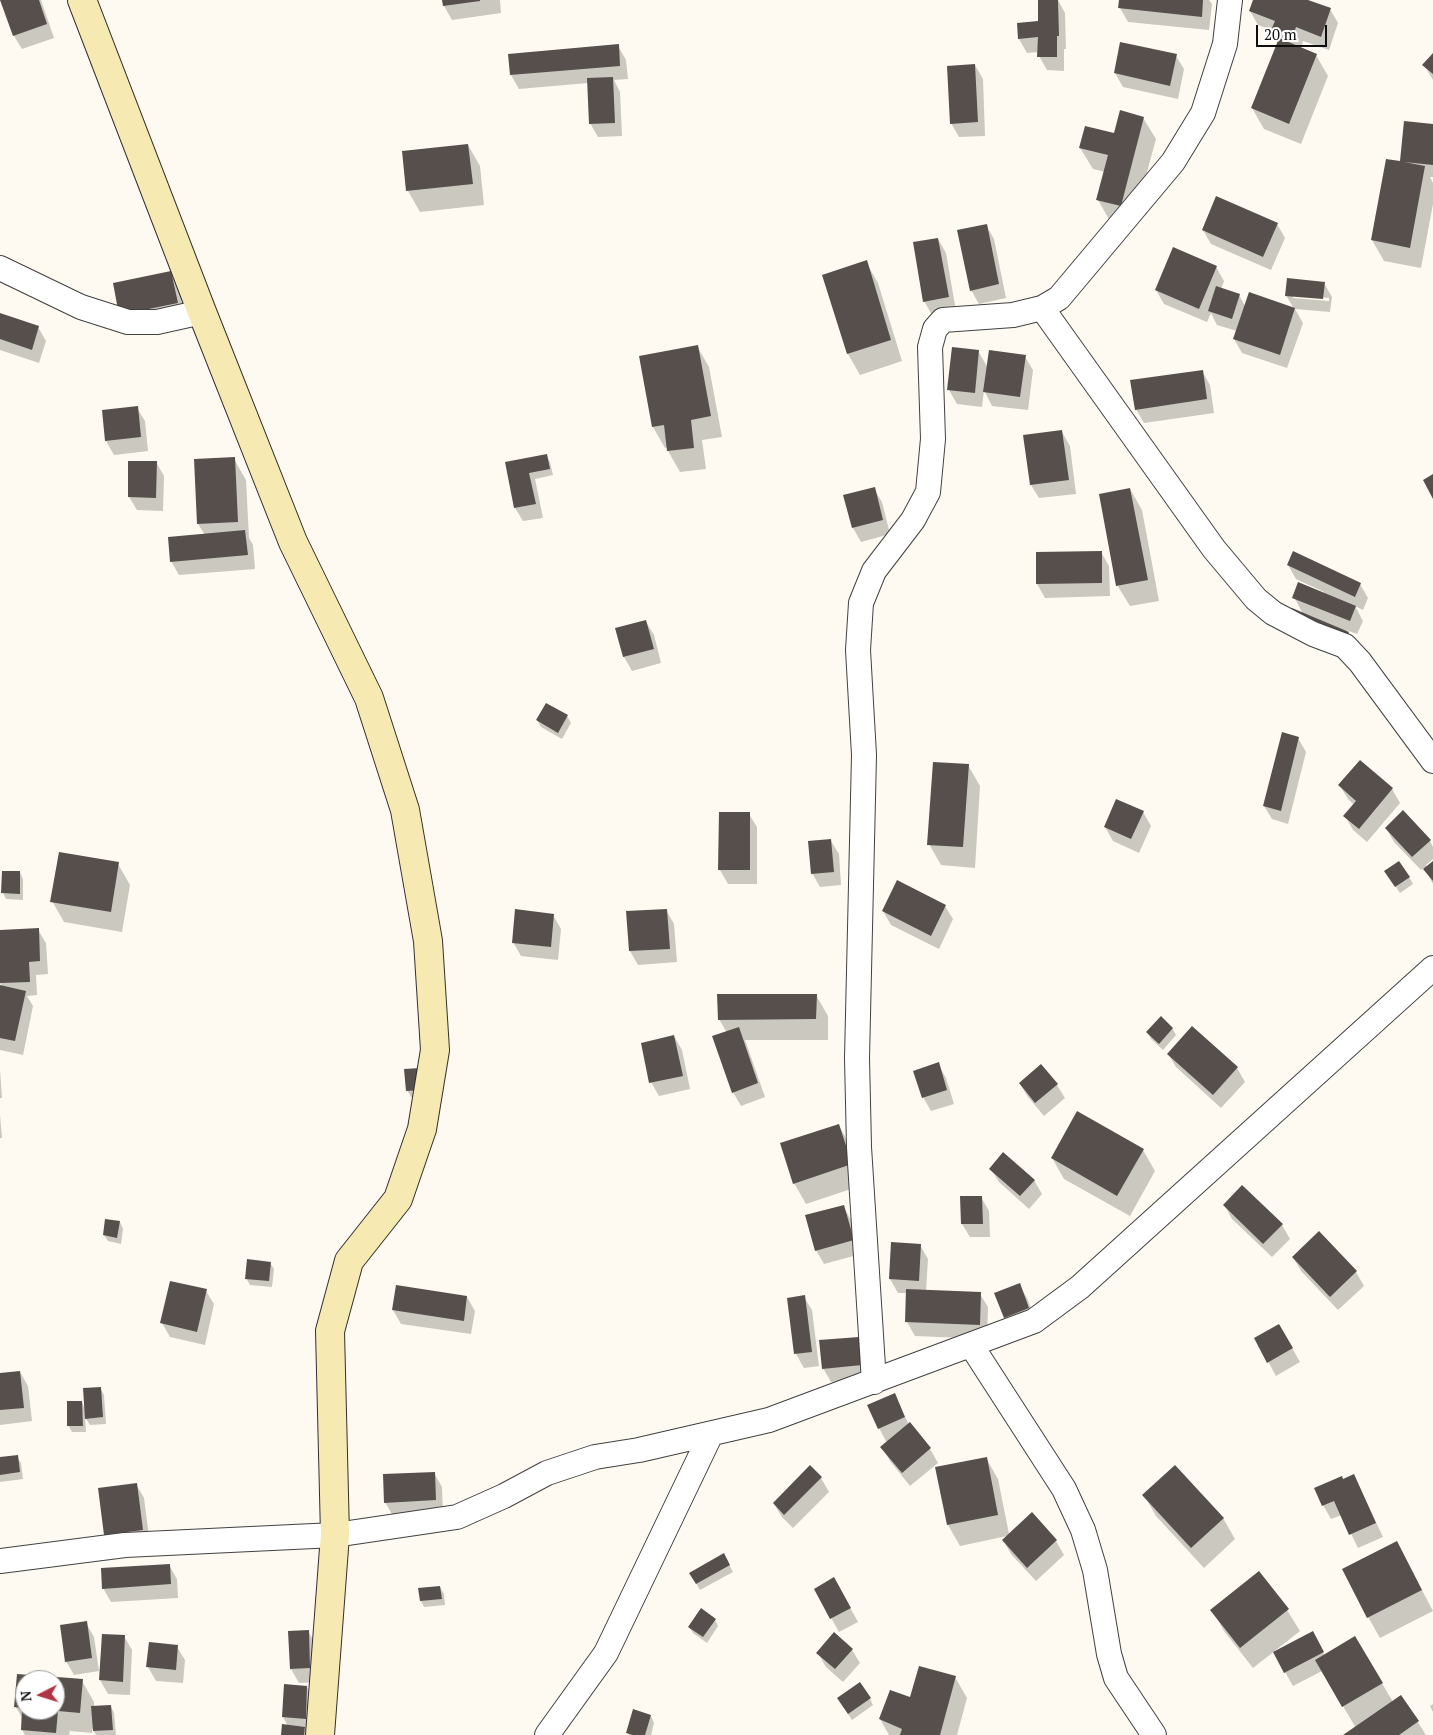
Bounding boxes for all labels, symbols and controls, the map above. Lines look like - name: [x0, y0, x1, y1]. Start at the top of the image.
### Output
- scale bar: [1258, 15, 1329, 47]
- text: 20 m: [1264, 24, 1297, 44]
- north arrow: [15, 1670, 65, 1720]
- text: N: [16, 1690, 35, 1702]

